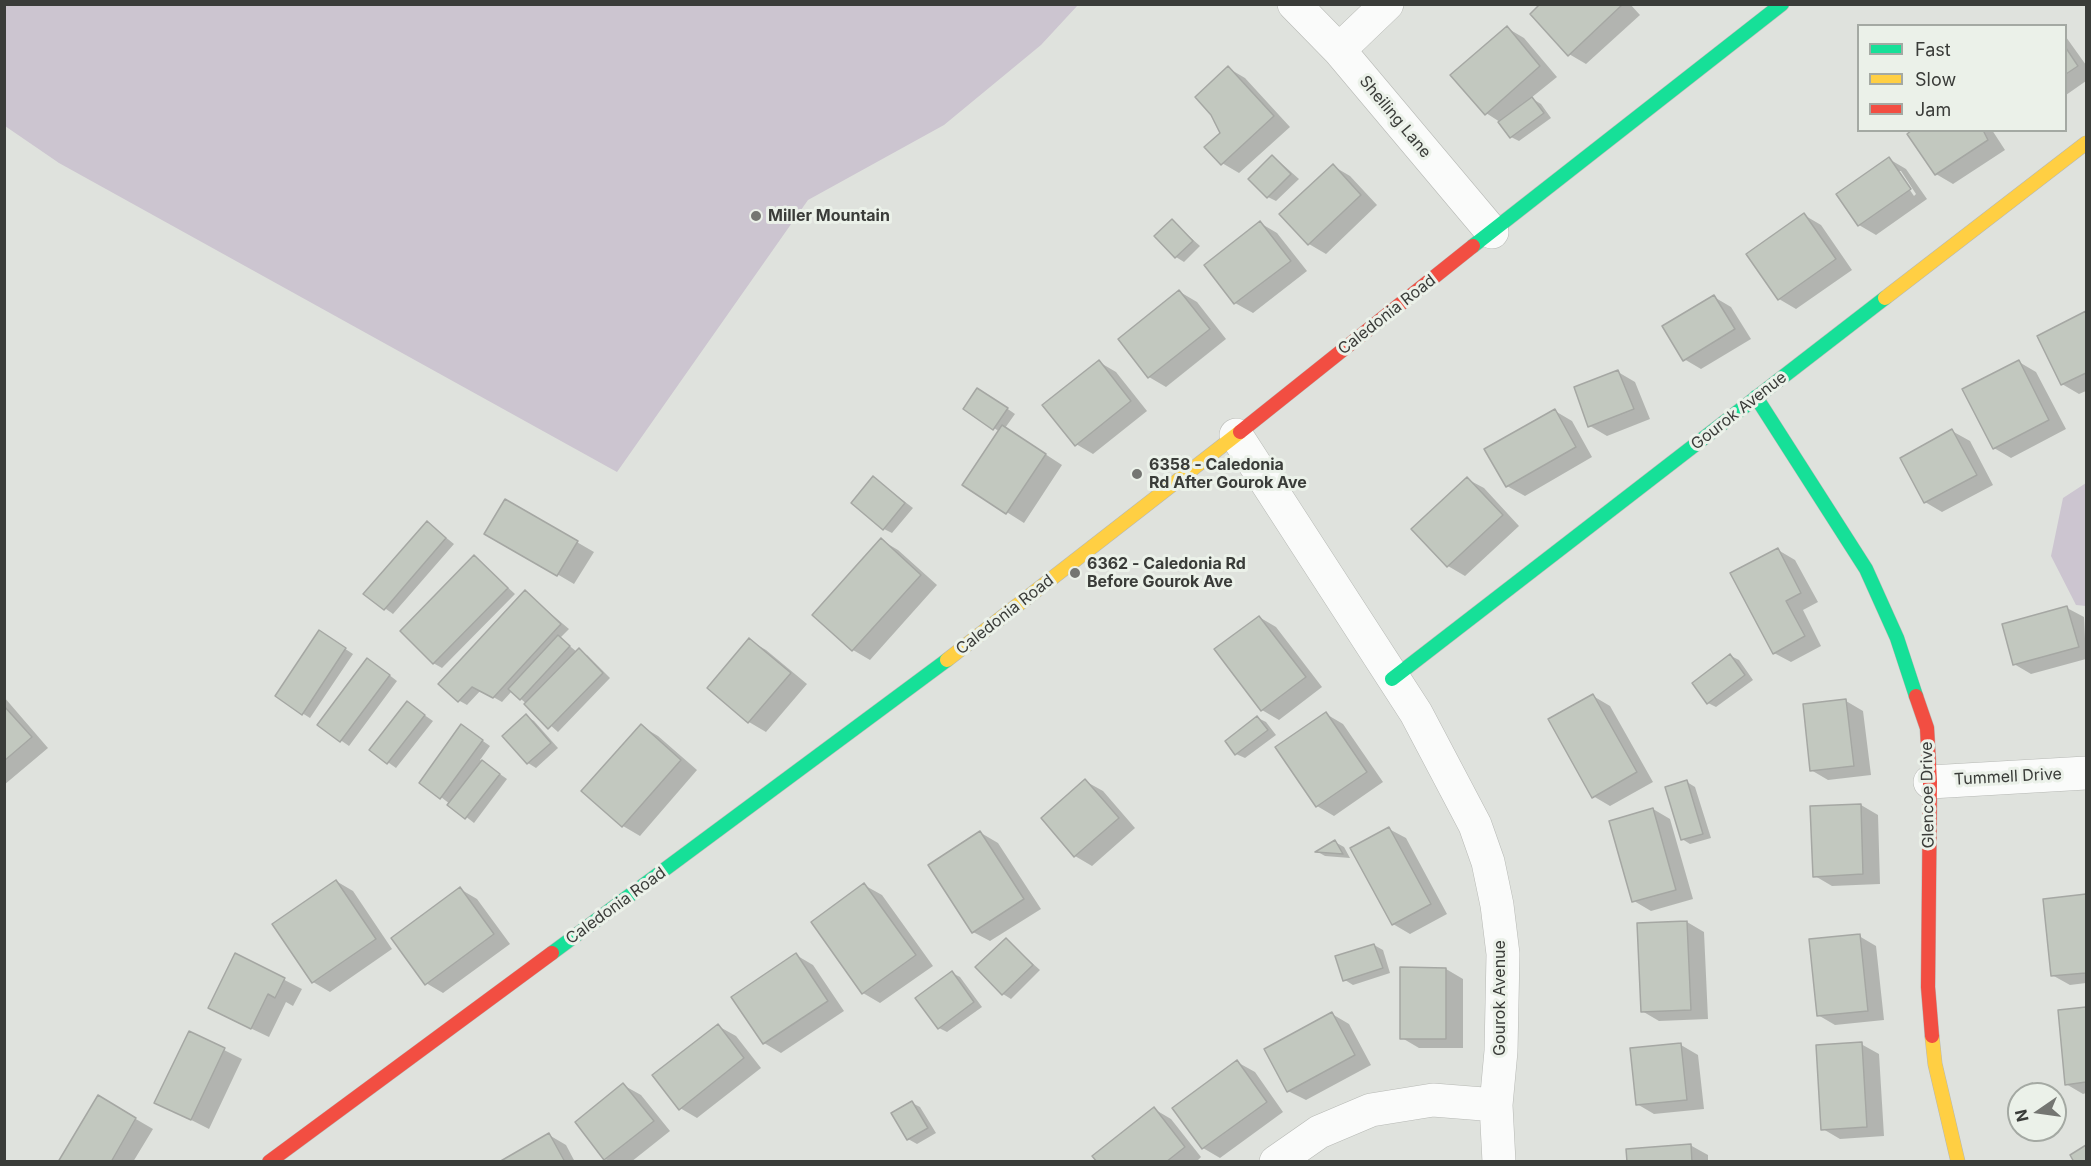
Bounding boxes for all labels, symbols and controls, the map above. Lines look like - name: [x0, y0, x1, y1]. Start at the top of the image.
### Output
- legend: [1857, 24, 2067, 132]
- text: Fast: [1915, 39, 1951, 60]
- text: Slow: [1915, 69, 1956, 90]
- street label: Sheiling Lane: [1355, 72, 1435, 162]
- text: Jam: [1915, 99, 1951, 120]
- place label: Miller Mountain: [768, 206, 890, 226]
- marker: Miller Mountain: [749, 209, 763, 223]
- street label: Caledonia Road: [1334, 271, 1440, 359]
- street label: Gourok Avenue: [1687, 368, 1791, 454]
- place label: 6358 - Caledonia Rd After Gourok Ave: [1149, 455, 1307, 493]
- marker: 6358 - Caledonia Rd After Gourok Ave: [1130, 467, 1144, 481]
- place label: 6362 - Caledonia Rd Before Gourok Ave: [1087, 554, 1246, 592]
- marker: 6362 - Caledonia Rd Before Gourok Ave: [1068, 566, 1082, 580]
- street label: Caledonia Road: [952, 571, 1058, 659]
- street label: Glencoe Drive: [1917, 741, 1939, 849]
- street label: Tummell Drive: [1954, 765, 2062, 789]
- street label: Caledonia Road: [562, 863, 670, 949]
- street label: Gourok Avenue: [1490, 940, 1510, 1056]
- north arrow: [2007, 1082, 2067, 1142]
- text: N: [2010, 1107, 2033, 1124]

